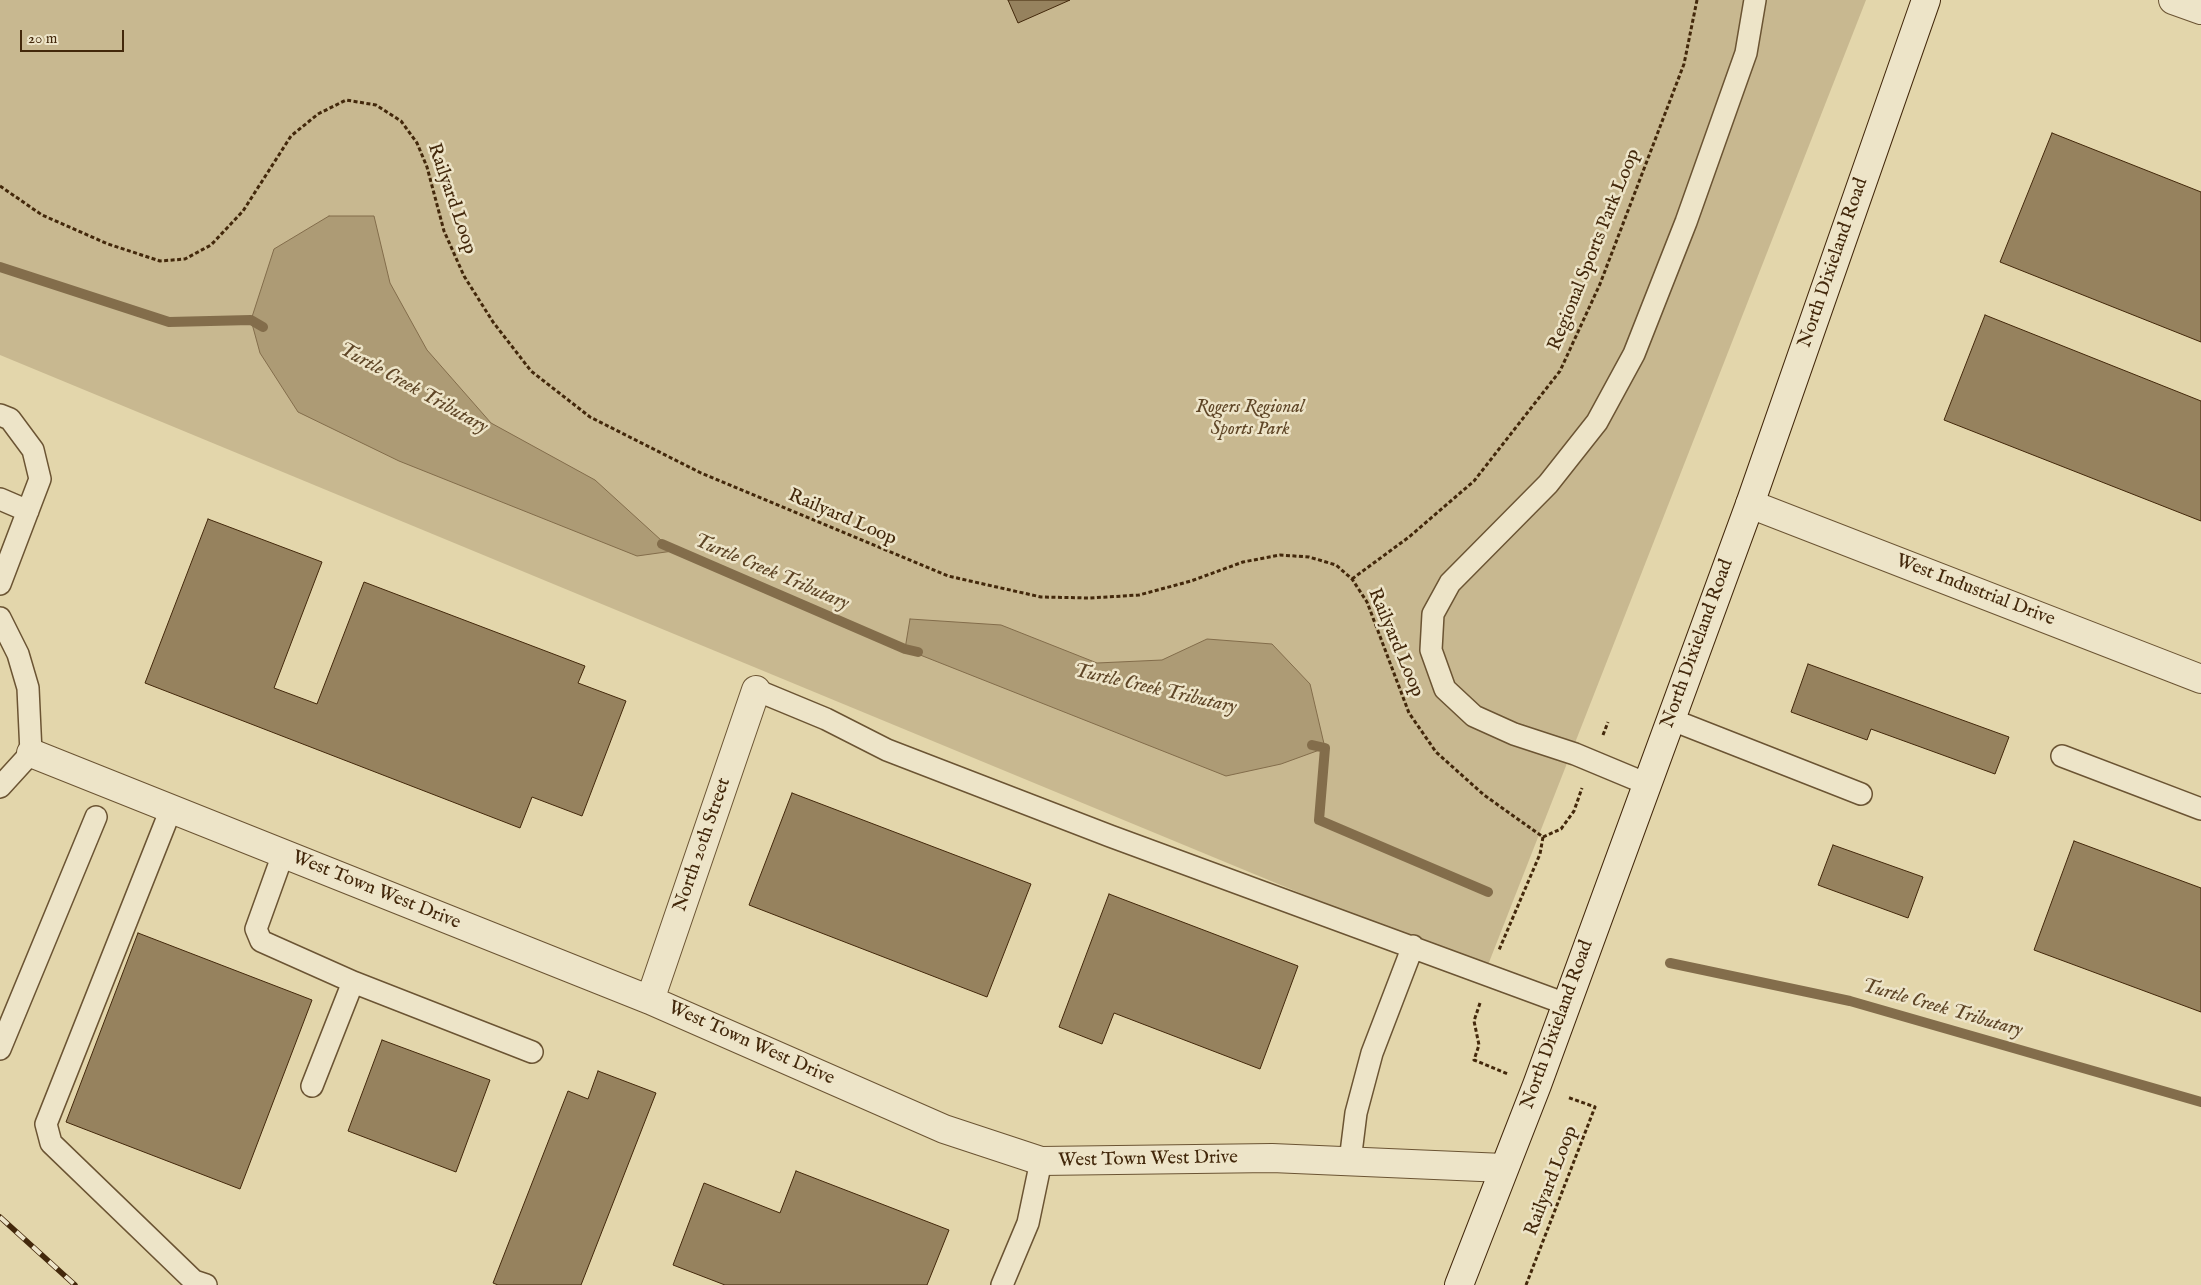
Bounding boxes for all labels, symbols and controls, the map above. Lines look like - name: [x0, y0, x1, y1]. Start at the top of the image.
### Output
- scale bar: [22, 20, 126, 52]
- text: 20 m: [28, 29, 57, 48]
- street label: Railyard Loop: [421, 141, 481, 257]
- street label: Regional Sports Park Loop: [1544, 146, 1646, 354]
- street label: North Dixieland Road: [1794, 175, 1874, 351]
- water label: Turtle Creek Tributary: [334, 338, 492, 440]
- park label: Rogers Regional Sports Park: [1196, 397, 1304, 441]
- street label: Railyard Loop: [784, 485, 900, 551]
- water label: Turtle Creek Tributary: [690, 529, 852, 617]
- street label: West Industrial Drive: [1892, 550, 2058, 632]
- street label: North Dixieland Road: [1657, 557, 1739, 731]
- street label: Railyard Loop: [1362, 585, 1428, 701]
- water label: Turtle Creek Tributary: [1071, 660, 1239, 720]
- street label: North 20th Street: [669, 775, 737, 915]
- street label: West Town West Drive: [288, 847, 464, 935]
- street label: North Dixieland Road: [1517, 938, 1599, 1112]
- water label: Turtle Creek Tributary: [1859, 975, 2025, 1043]
- street label: West Town West Drive: [664, 997, 838, 1091]
- street label: Railyard Loop: [1521, 1123, 1583, 1239]
- street label: West Town West Drive: [1058, 1147, 1238, 1173]

